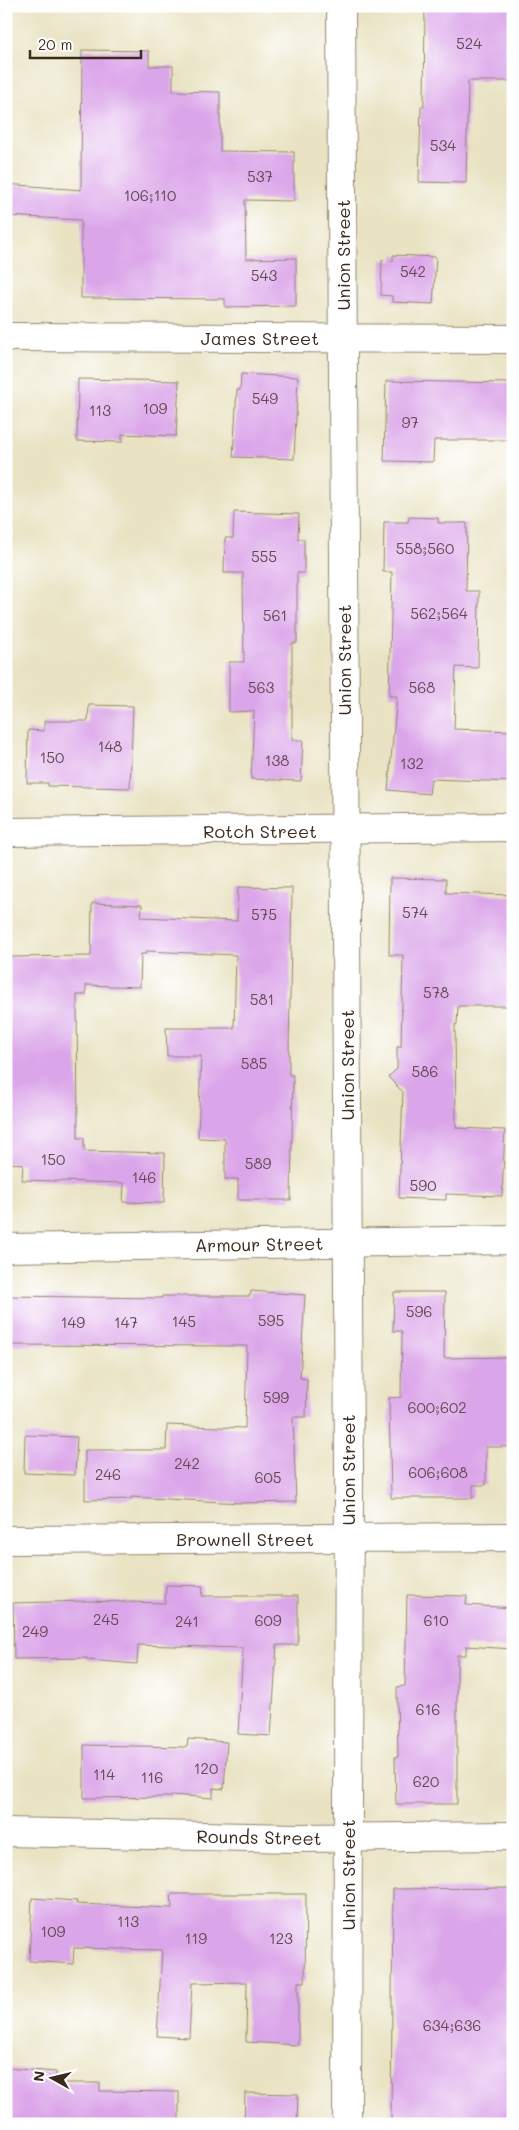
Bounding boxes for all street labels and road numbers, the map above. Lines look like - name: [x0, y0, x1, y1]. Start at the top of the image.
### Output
- street label: Union Street: [331, 199, 355, 311]
- street label: James Street: [201, 326, 319, 350]
- street label: Union Street: [332, 604, 356, 716]
- street label: Rotch Street: [203, 819, 317, 843]
- street label: Union Street: [335, 1009, 359, 1121]
- street label: Armour Street: [195, 1231, 323, 1257]
- street label: Union Street: [336, 1414, 360, 1526]
- street label: Brownell Street: [176, 1527, 314, 1551]
- street label: Union Street: [336, 1819, 360, 1931]
- street label: Rounds Street: [196, 1824, 322, 1850]

